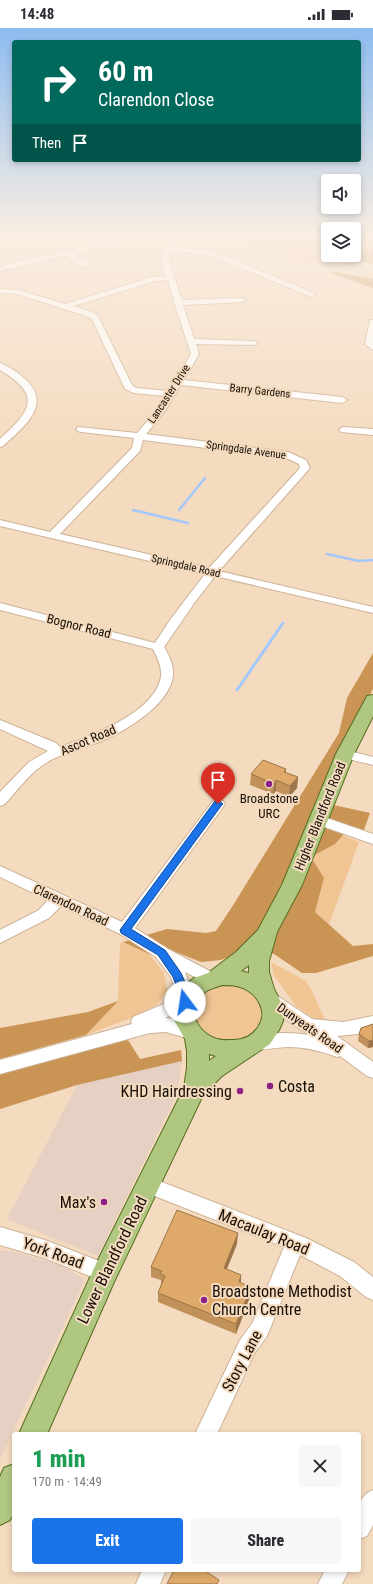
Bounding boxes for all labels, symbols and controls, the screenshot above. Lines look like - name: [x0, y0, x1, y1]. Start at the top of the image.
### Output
- text: 14:48: [20, 5, 54, 23]
- text: 60 m: [98, 55, 154, 88]
- icon: right: [32, 56, 84, 108]
- text: Clarendon Close: [98, 89, 214, 110]
- icon: arrive: [69, 132, 91, 154]
- text: Then: [32, 134, 61, 152]
- map controls: [321, 174, 361, 262]
- button: sound: [321, 174, 361, 214]
- button: layers: [321, 222, 361, 262]
- street label: Lancaster Drive: [145, 362, 193, 426]
- street label: Barry Gardens: [229, 381, 291, 401]
- street label: Springdale Avenue: [205, 438, 287, 462]
- street label: Springdale Road: [150, 552, 222, 580]
- street label: Bognor Road: [45, 611, 113, 641]
- street label: Ascot Road: [58, 722, 118, 758]
- street label: Higher Blandford Road: [291, 759, 349, 873]
- pin: [201, 763, 235, 804]
- icon: arrive: [207, 769, 229, 791]
- marker: Broadstone URC: [264, 779, 274, 789]
- place label: Broadstone URC: [240, 791, 298, 821]
- street label: Clarendon Road: [31, 881, 111, 929]
- position arrow: [164, 981, 206, 1023]
- street label: Dunyeats Road: [274, 1000, 346, 1056]
- place label: Costa: [278, 1077, 315, 1096]
- marker: Costa: [265, 1081, 275, 1091]
- place label: KHD Hairdressing: [120, 1082, 232, 1101]
- marker: KHD Hairdressing: [235, 1086, 245, 1096]
- place label: Max's: [60, 1193, 96, 1212]
- street label: Lower Blandford Road: [73, 1193, 151, 1327]
- marker: Max's: [99, 1197, 109, 1207]
- street label: Macaulay Road: [216, 1205, 312, 1259]
- street label: York Road: [20, 1233, 86, 1273]
- place label: Broadstone Methodist Church Centre: [212, 1282, 352, 1319]
- marker: Broadstone Methodist Church Centre: [199, 1295, 209, 1305]
- street label: Story Lane: [218, 1327, 266, 1395]
- text: 1 min: [32, 1445, 86, 1473]
- button: close: [299, 1445, 341, 1487]
- text: 170 m · 14:49: [32, 1474, 102, 1489]
- button: Exit: [32, 1518, 183, 1564]
- button: Share: [191, 1518, 341, 1564]

